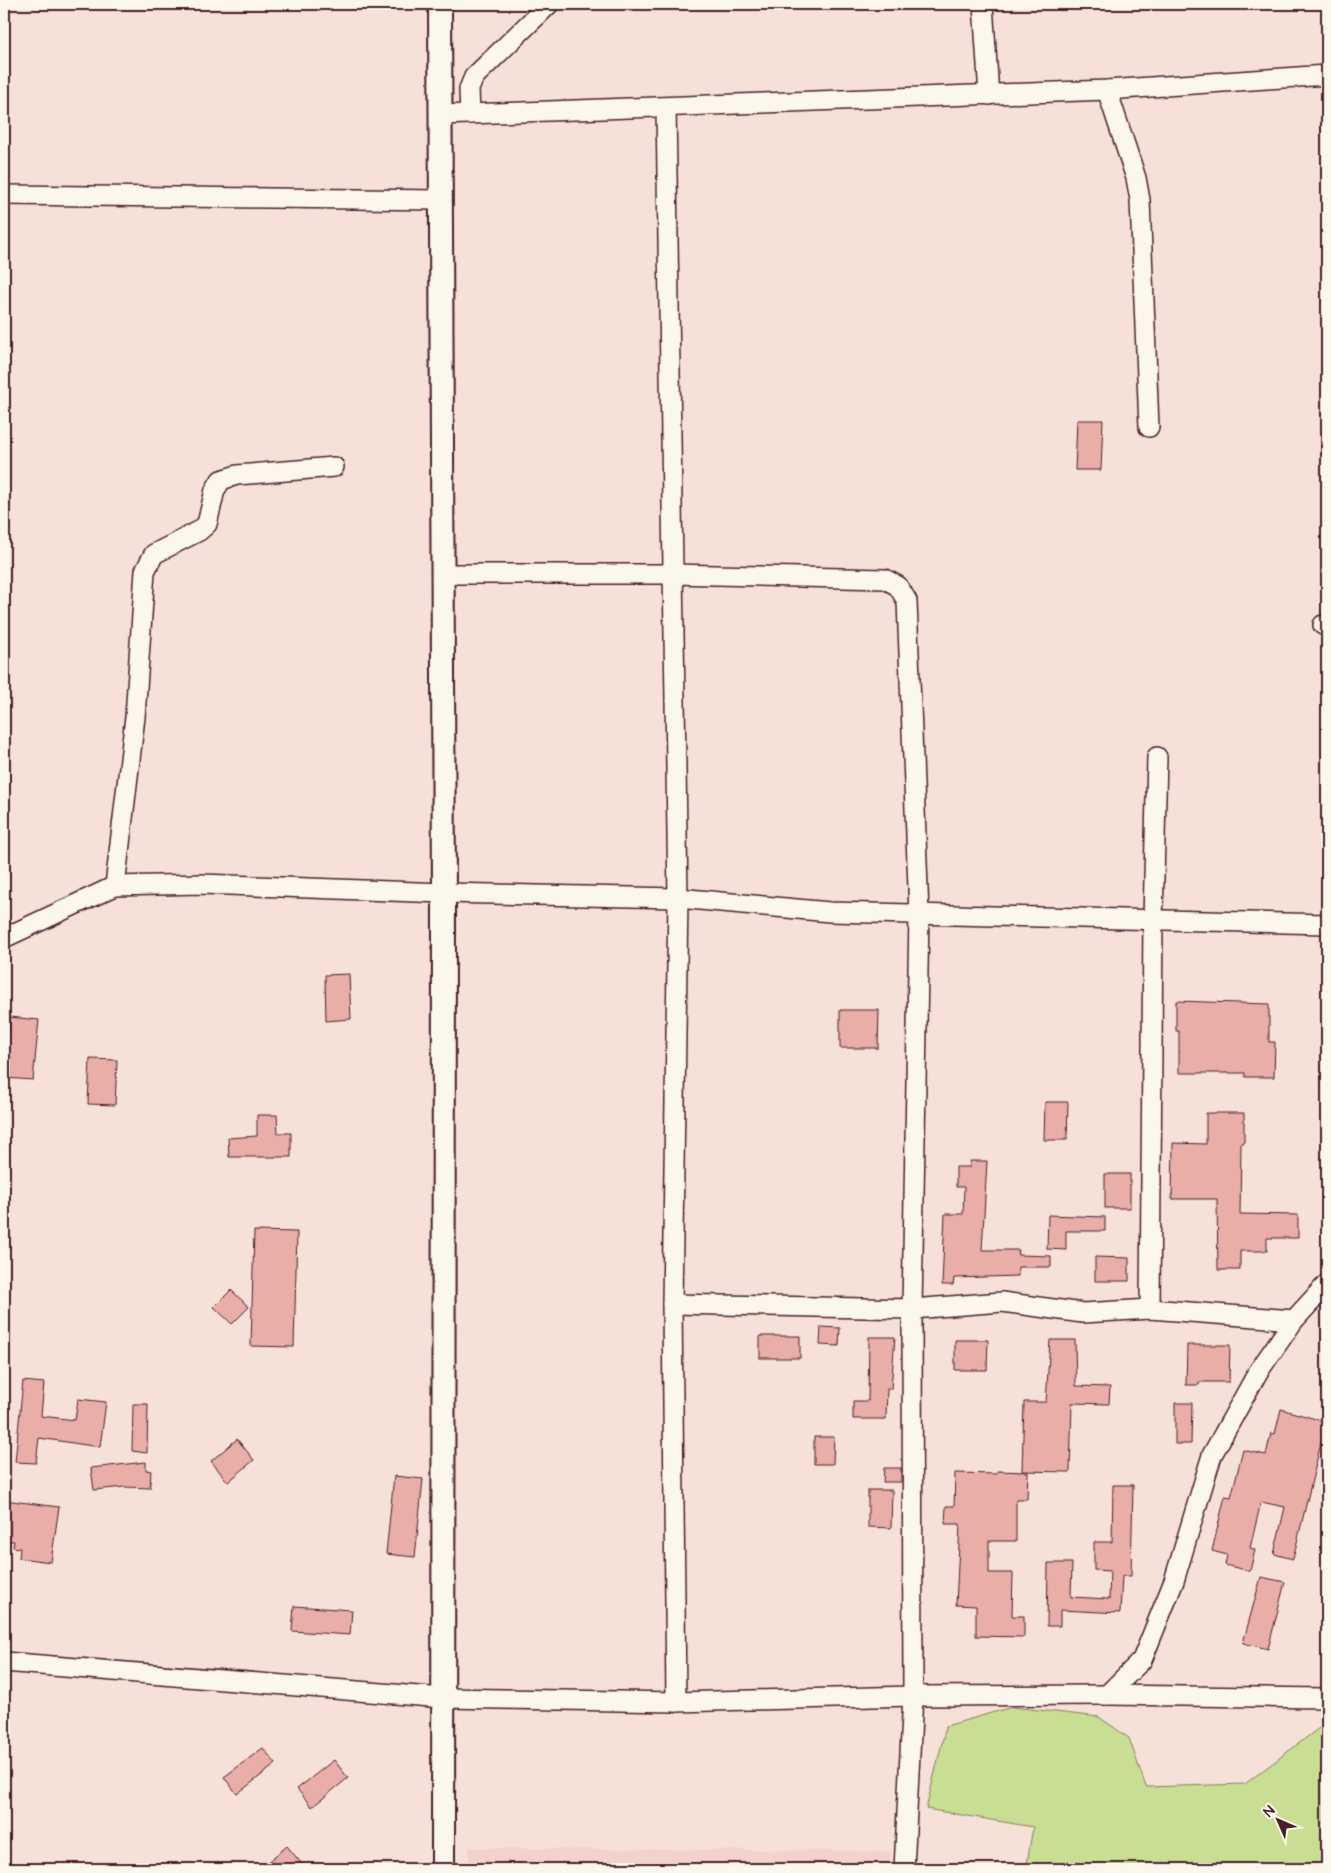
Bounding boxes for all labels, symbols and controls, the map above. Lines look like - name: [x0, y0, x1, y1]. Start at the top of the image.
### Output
- north arrow: [1254, 1796, 1304, 1846]
- text: N: [1259, 1801, 1280, 1822]

